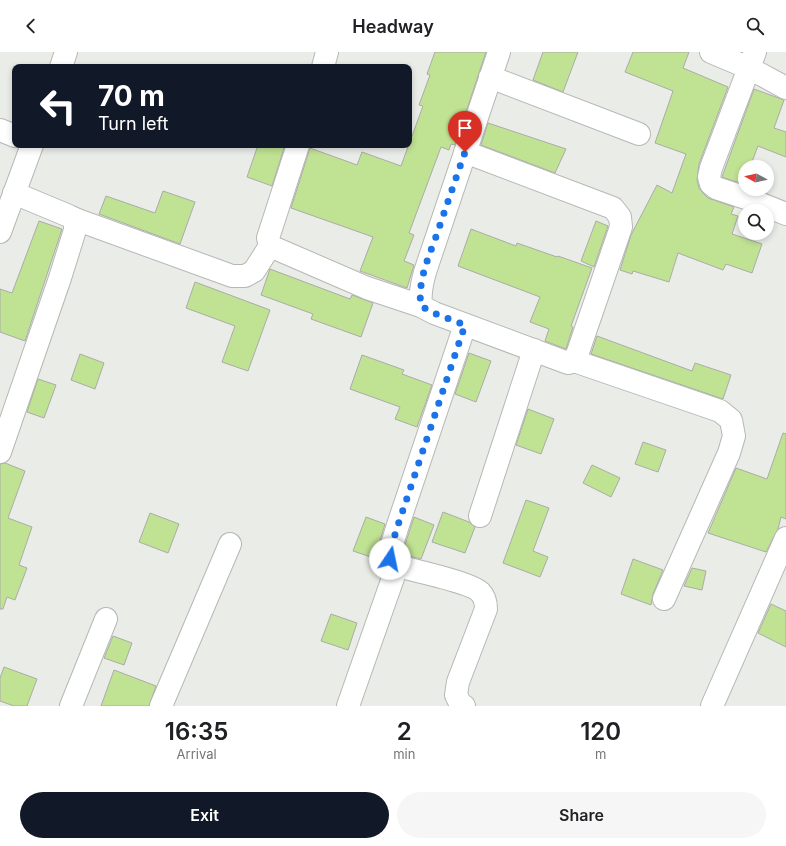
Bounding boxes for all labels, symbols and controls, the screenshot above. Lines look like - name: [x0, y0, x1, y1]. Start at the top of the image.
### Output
- icon: back: [20, 15, 42, 37]
- icon: search: [744, 15, 766, 37]
- text: Headway: [352, 16, 434, 37]
- text: 70 m: [98, 79, 165, 113]
- icon: left: [32, 80, 84, 132]
- pin: [448, 111, 482, 152]
- text: Turn left: [98, 113, 168, 134]
- icon: arrive: [454, 117, 476, 139]
- north arrow: [738, 160, 774, 196]
- map controls: [738, 160, 774, 240]
- button: search: [738, 204, 774, 240]
- position arrow: [369, 538, 411, 580]
- text: 16:35: [165, 717, 228, 746]
- text: 2: [397, 717, 412, 746]
- text: 120: [580, 717, 621, 746]
- text: Arrival: [177, 746, 217, 762]
- text: min: [393, 746, 415, 762]
- text: m: [595, 746, 606, 762]
- button: Exit: [20, 792, 389, 838]
- button: Share: [397, 792, 766, 838]

